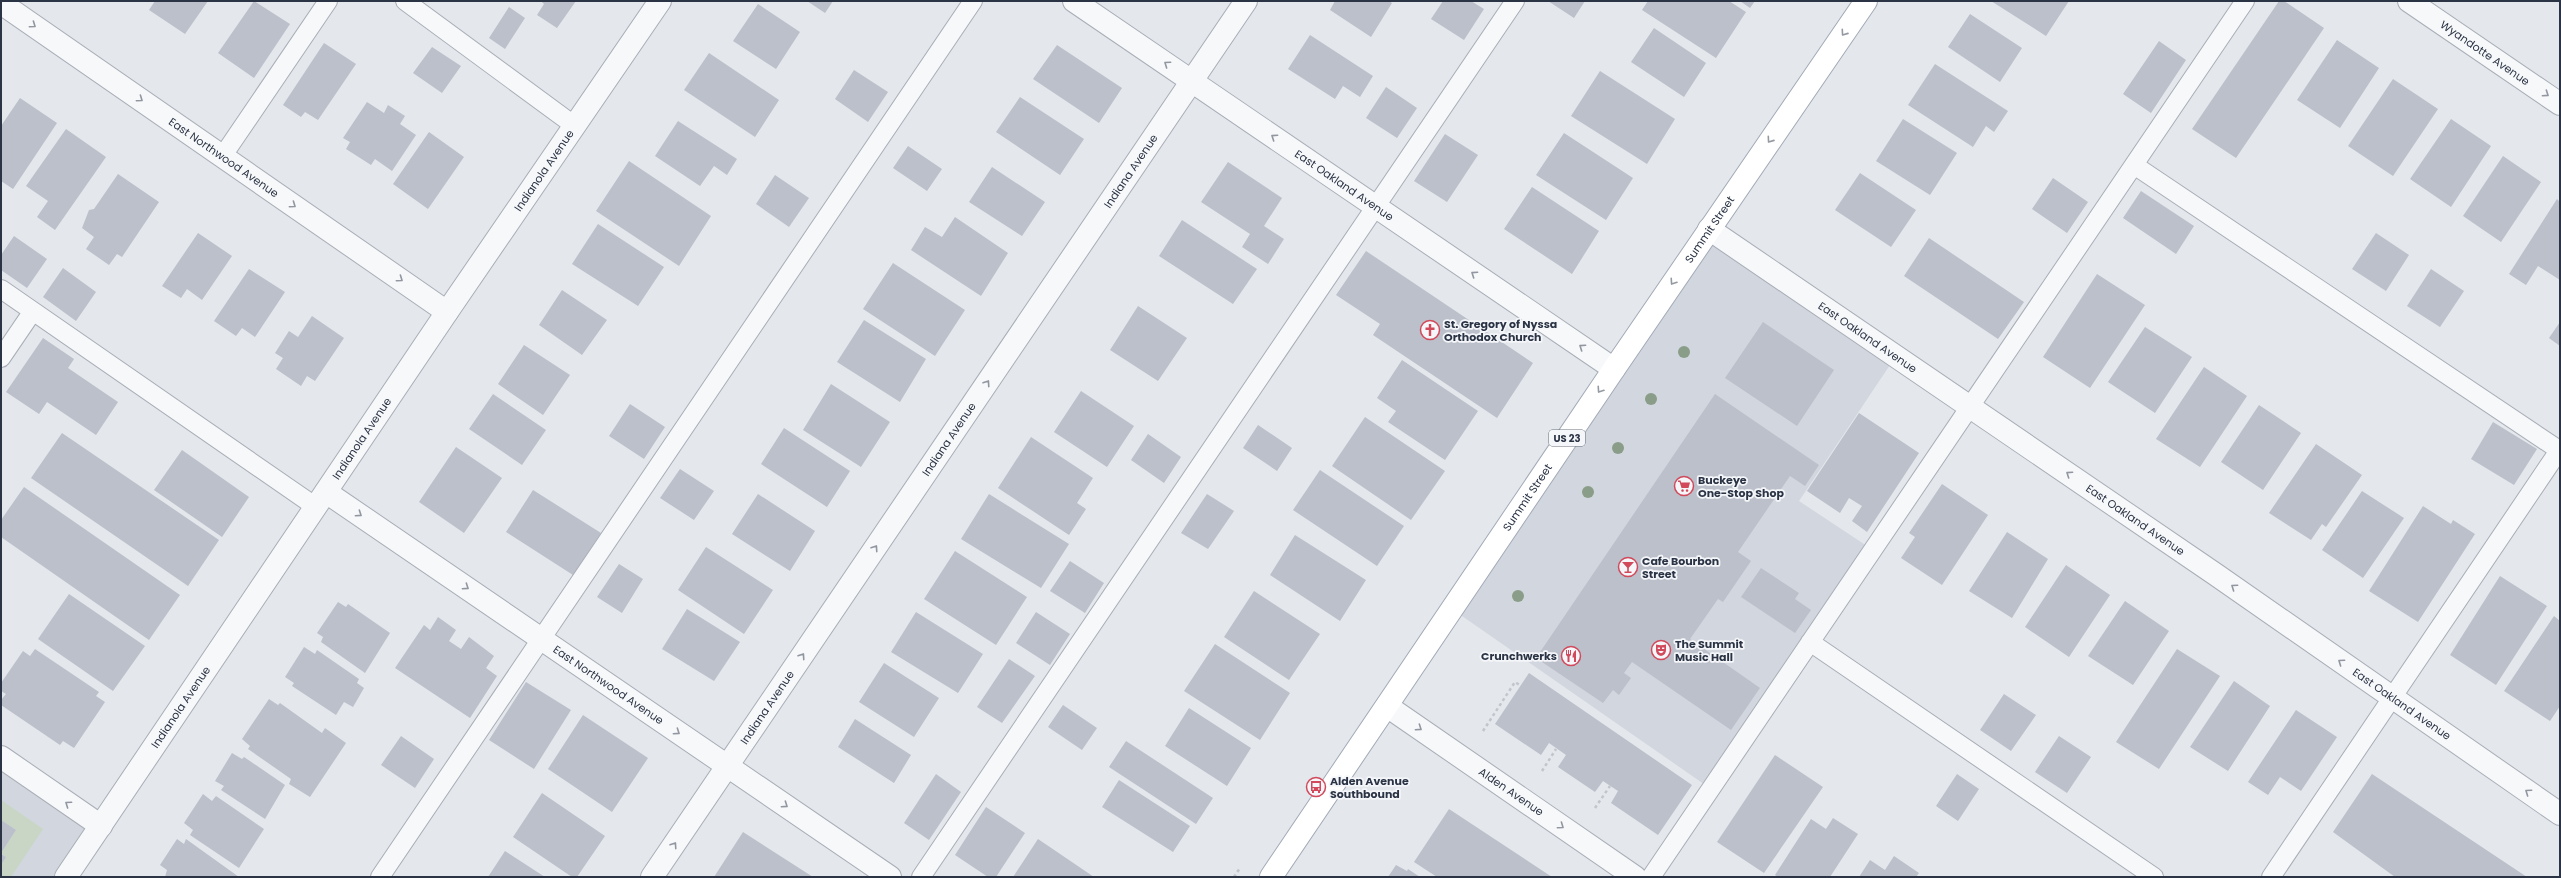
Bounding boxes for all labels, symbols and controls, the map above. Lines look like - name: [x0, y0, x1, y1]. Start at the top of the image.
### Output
- street label: Wyandotte Avenue: [2437, 17, 2533, 89]
- one-way arrow: [29, 20, 36, 28]
- one-way arrow: [1841, 29, 1849, 36]
- one-way arrow: [1164, 61, 1171, 69]
- one-way arrow: [2541, 89, 2548, 96]
- one-way arrow: [136, 94, 143, 102]
- street label: East Northwood Avenue: [166, 114, 282, 201]
- street label: Indianola Avenue: [510, 126, 578, 215]
- street label: Indiana Avenue: [1100, 131, 1162, 211]
- one-way arrow: [1272, 135, 1279, 142]
- one-way arrow: [1767, 136, 1775, 143]
- street label: East Oakland Avenue: [1292, 146, 1397, 225]
- street label: Summit Street: [1681, 193, 1738, 266]
- one-way arrow: [288, 200, 295, 207]
- one-way arrow: [1472, 271, 1479, 278]
- one-way arrow: [395, 274, 402, 281]
- one-way arrow: [1670, 278, 1678, 285]
- street label: East Oakland Avenue: [1815, 298, 1920, 377]
- place label: St. Gregory of Nyssa Orthodox Church: [1444, 316, 1557, 345]
- church icon: St. Gregory of Nyssa Orthodox Church: [1419, 319, 1441, 341]
- one-way arrow: [1579, 344, 1586, 352]
- one-way arrow: [983, 380, 990, 387]
- one-way arrow: [1598, 385, 1605, 392]
- street label: Indianola Avenue: [328, 394, 395, 483]
- street label: Indiana Avenue: [918, 399, 980, 479]
- road number: US 23: [1549, 430, 1585, 446]
- street label: Summit Street: [1499, 461, 1556, 534]
- one-way arrow: [2066, 471, 2073, 479]
- place label: Buckeye One-Stop Shop: [1698, 472, 1784, 501]
- supermarket icon: Buckeye One-Stop Shop: [1673, 475, 1695, 497]
- street label: East Oakland Avenue: [2083, 480, 2188, 559]
- one-way arrow: [354, 509, 361, 516]
- one-way arrow: [870, 546, 877, 553]
- place label: Cafe Bourbon Street: [1642, 553, 1719, 582]
- bar icon: Cafe Bourbon Street: [1617, 556, 1639, 578]
- one-way arrow: [462, 583, 469, 590]
- one-way arrow: [2231, 584, 2238, 592]
- place label: The Summit Music Hall: [1675, 636, 1744, 665]
- theatre icon: The Summit Music Hall: [1650, 639, 1672, 661]
- street label: East Northwood Avenue: [550, 641, 667, 728]
- restaurant icon: Crunchwerks: [1560, 645, 1582, 667]
- place label: Crunchwerks: [1481, 648, 1557, 664]
- one-way arrow: [797, 653, 805, 660]
- one-way arrow: [2338, 660, 2345, 667]
- street label: Indianola Avenue: [147, 663, 214, 751]
- street label: East Oakland Avenue: [2349, 664, 2454, 744]
- street label: Indiana Avenue: [736, 667, 798, 747]
- one-way arrow: [1415, 723, 1422, 731]
- one-way arrow: [673, 727, 680, 734]
- street label: Alden Avenue: [1476, 764, 1547, 820]
- place label: Alden Avenue Southbound: [1330, 773, 1409, 802]
- bus stop icon: Alden Avenue Southbound: [1305, 776, 1327, 798]
- one-way arrow: [2525, 789, 2532, 797]
- one-way arrow: [781, 800, 788, 808]
- one-way arrow: [66, 802, 73, 809]
- one-way arrow: [1557, 821, 1564, 829]
- one-way arrow: [669, 842, 677, 849]

